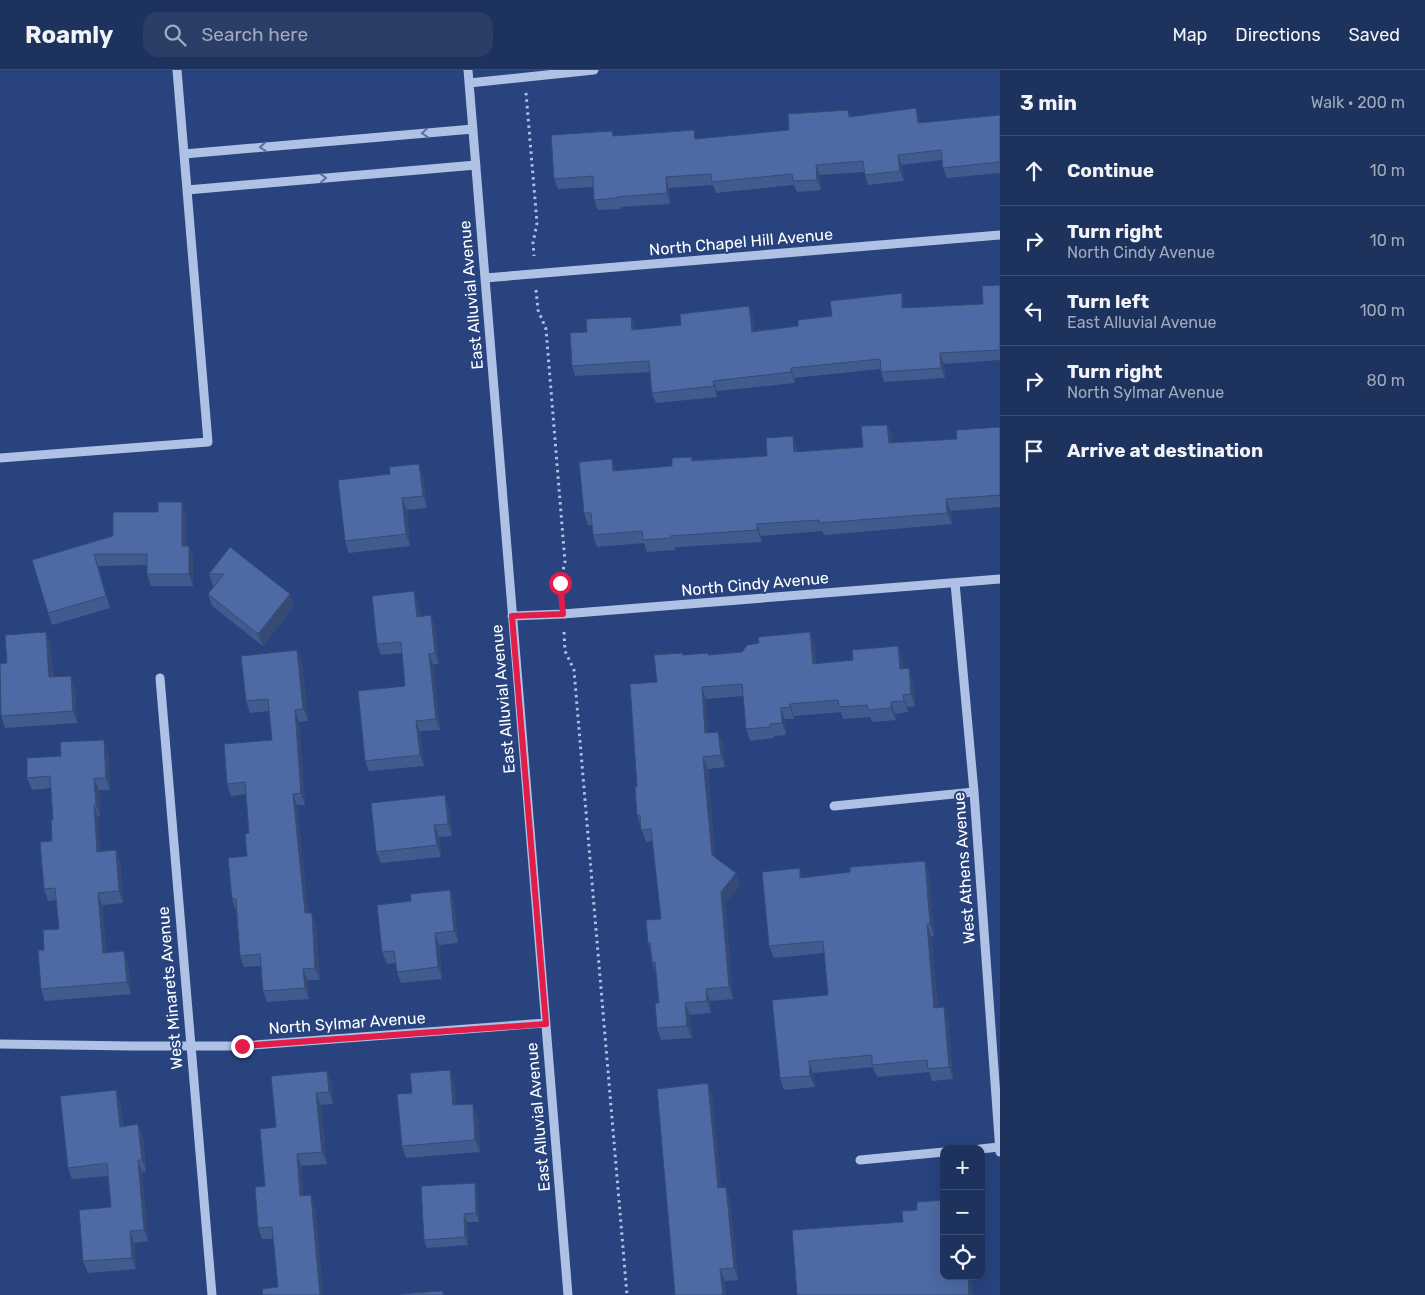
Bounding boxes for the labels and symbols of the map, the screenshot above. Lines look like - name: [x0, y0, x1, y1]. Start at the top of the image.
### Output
- one-way arrow: [420, 127, 428, 138]
- one-way arrow: [259, 141, 267, 152]
- one-way arrow: [319, 173, 327, 184]
- street label: East Alluvial Avenue: [455, 220, 487, 370]
- street label: North Chapel Hill Avenue: [648, 224, 834, 260]
- street label: North Cindy Avenue: [680, 568, 830, 600]
- route start: [549, 572, 572, 595]
- street label: East Alluvial Avenue: [487, 624, 519, 774]
- street label: West Athens Avenue: [949, 791, 979, 944]
- street label: West Minarets Avenue: [153, 906, 187, 1070]
- street label: North Sylmar Avenue: [268, 1008, 426, 1038]
- route end: [231, 1035, 254, 1058]
- street label: East Alluvial Avenue: [522, 1042, 554, 1192]

